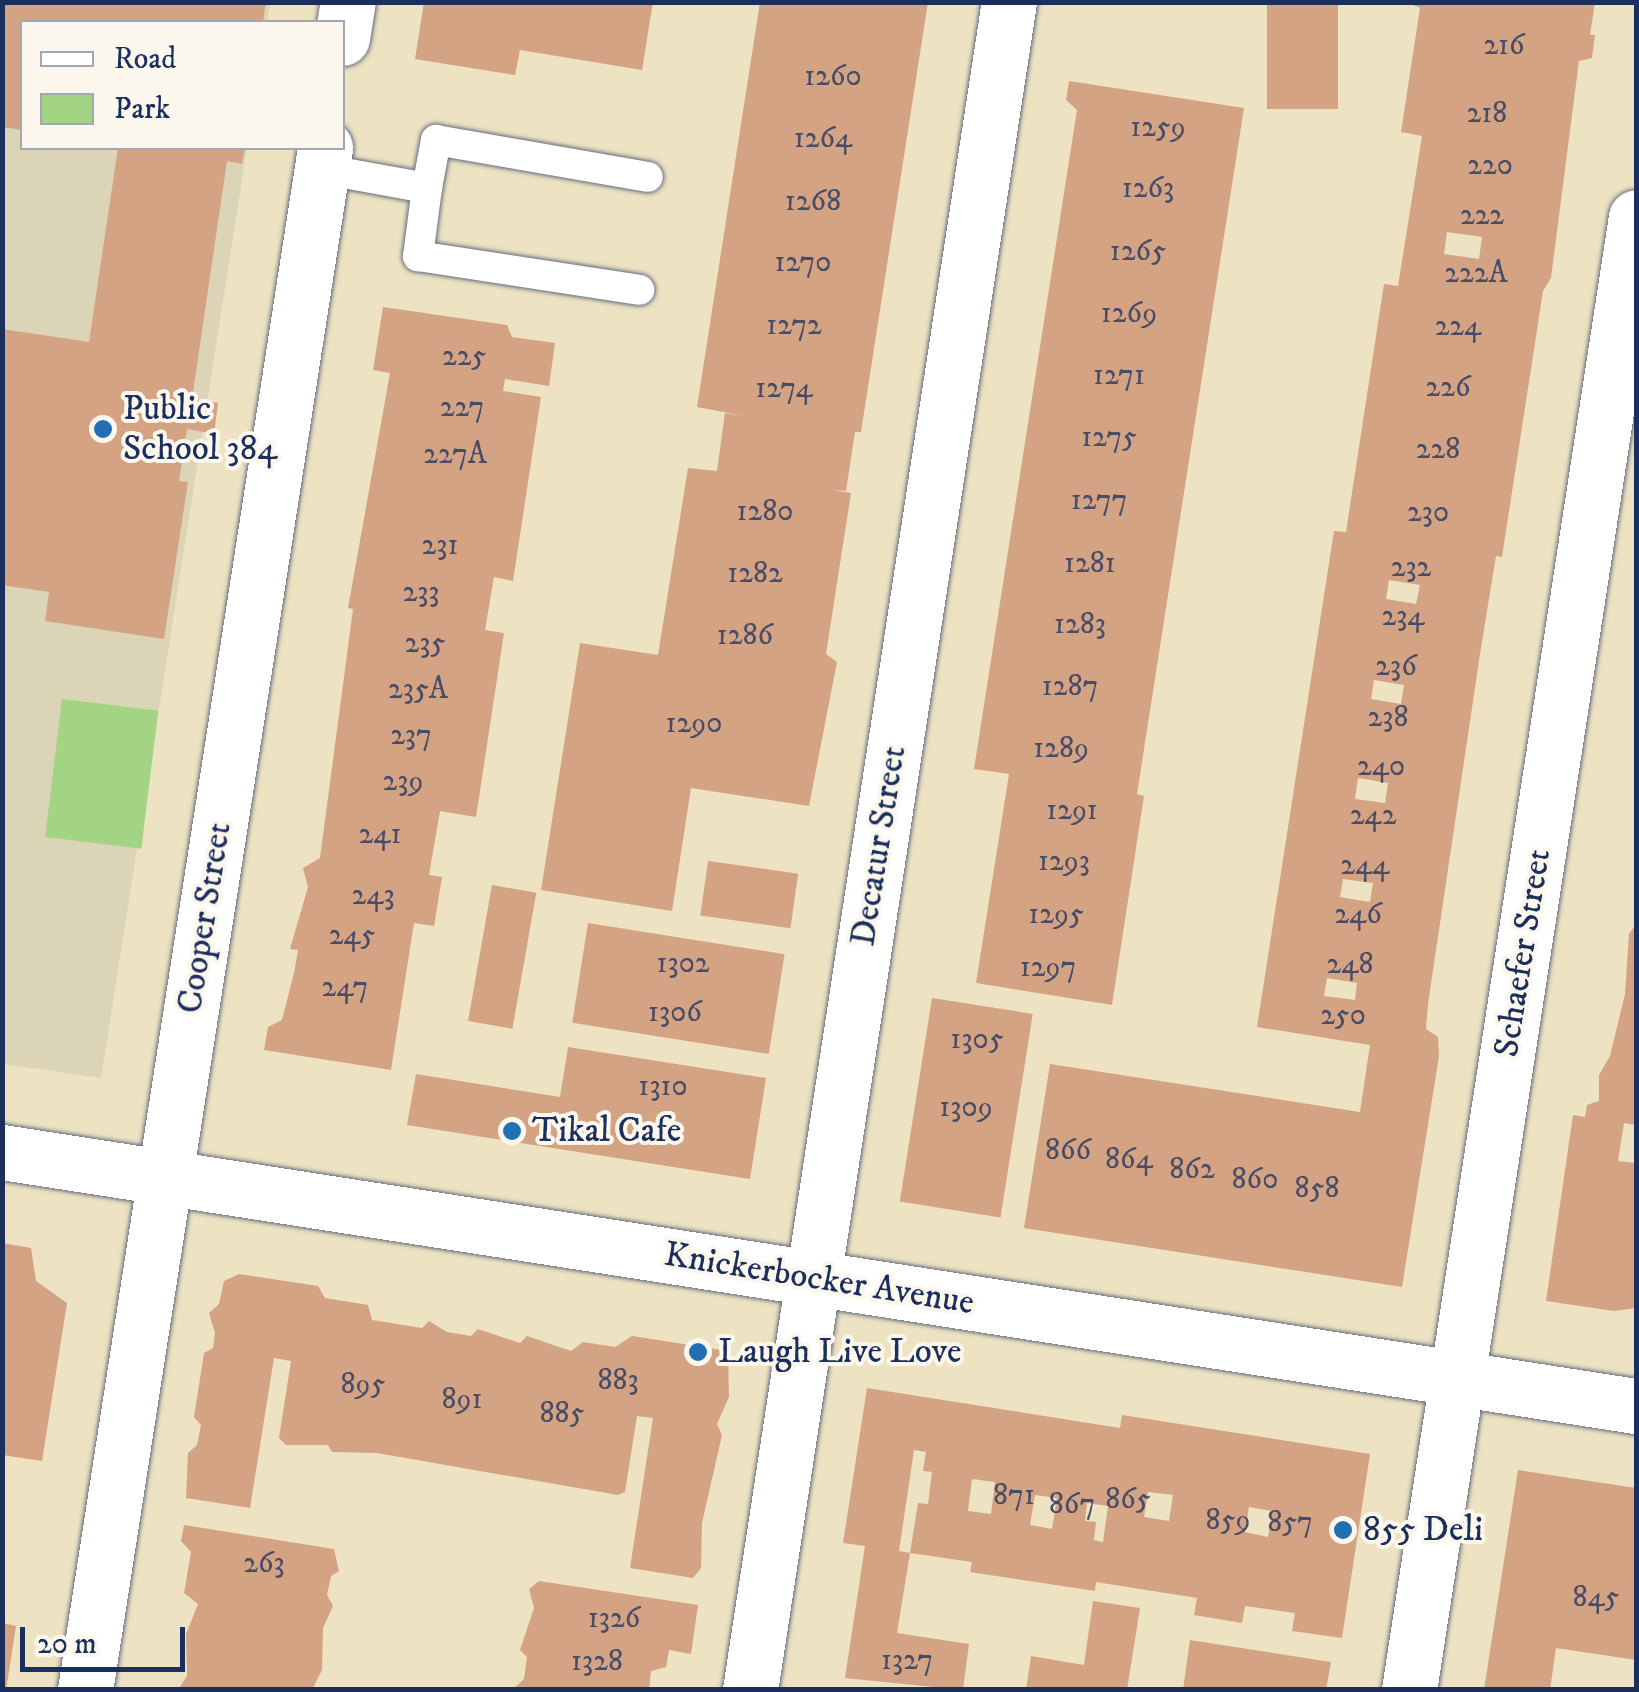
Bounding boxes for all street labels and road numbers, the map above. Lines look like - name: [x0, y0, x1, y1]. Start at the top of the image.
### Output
- street label: Decatur Street: [842, 743, 916, 949]
- street label: Cooper Street: [169, 820, 241, 1016]
- street label: Schaefer Street: [1486, 846, 1560, 1060]
- street label: Knickerbocker Avenue: [661, 1234, 977, 1324]

